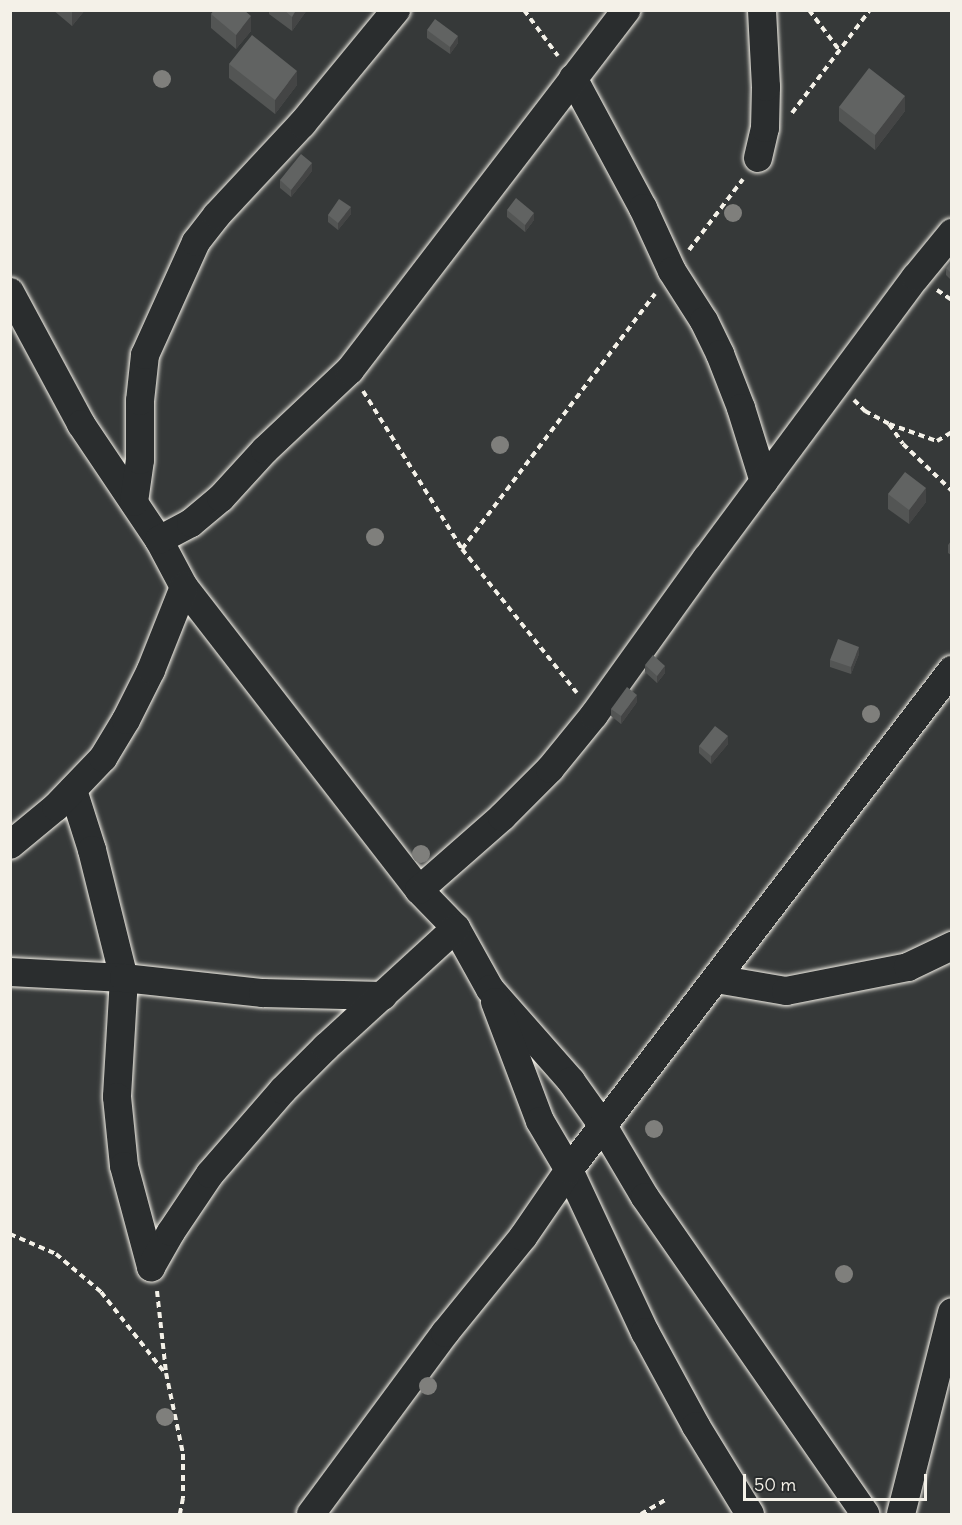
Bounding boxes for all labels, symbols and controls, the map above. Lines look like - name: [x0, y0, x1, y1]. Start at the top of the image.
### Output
- scale bar: [746, 1462, 930, 1500]
- text: 50 m: [754, 1473, 796, 1496]

